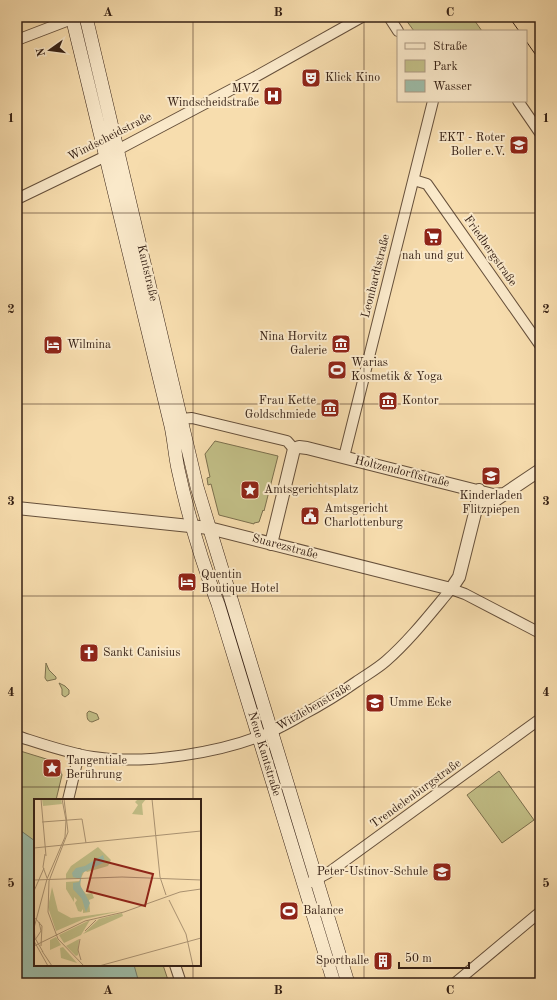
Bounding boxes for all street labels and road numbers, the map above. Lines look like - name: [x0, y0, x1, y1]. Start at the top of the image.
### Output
- street label: Windscheidstraße: [66, 110, 154, 163]
- street label: Friedbergstraße: [461, 213, 519, 289]
- street label: Leonhardtstraße: [360, 232, 392, 319]
- street label: Kantstraße: [135, 244, 159, 303]
- street label: Holtzendorffstraße: [353, 454, 451, 490]
- street label: Suarezstraße: [251, 532, 320, 562]
- street label: Witzlebenstraße: [275, 681, 354, 733]
- street label: Neue Kantstraße: [245, 710, 283, 798]
- street label: Trendelenburgstraße: [369, 757, 464, 831]

